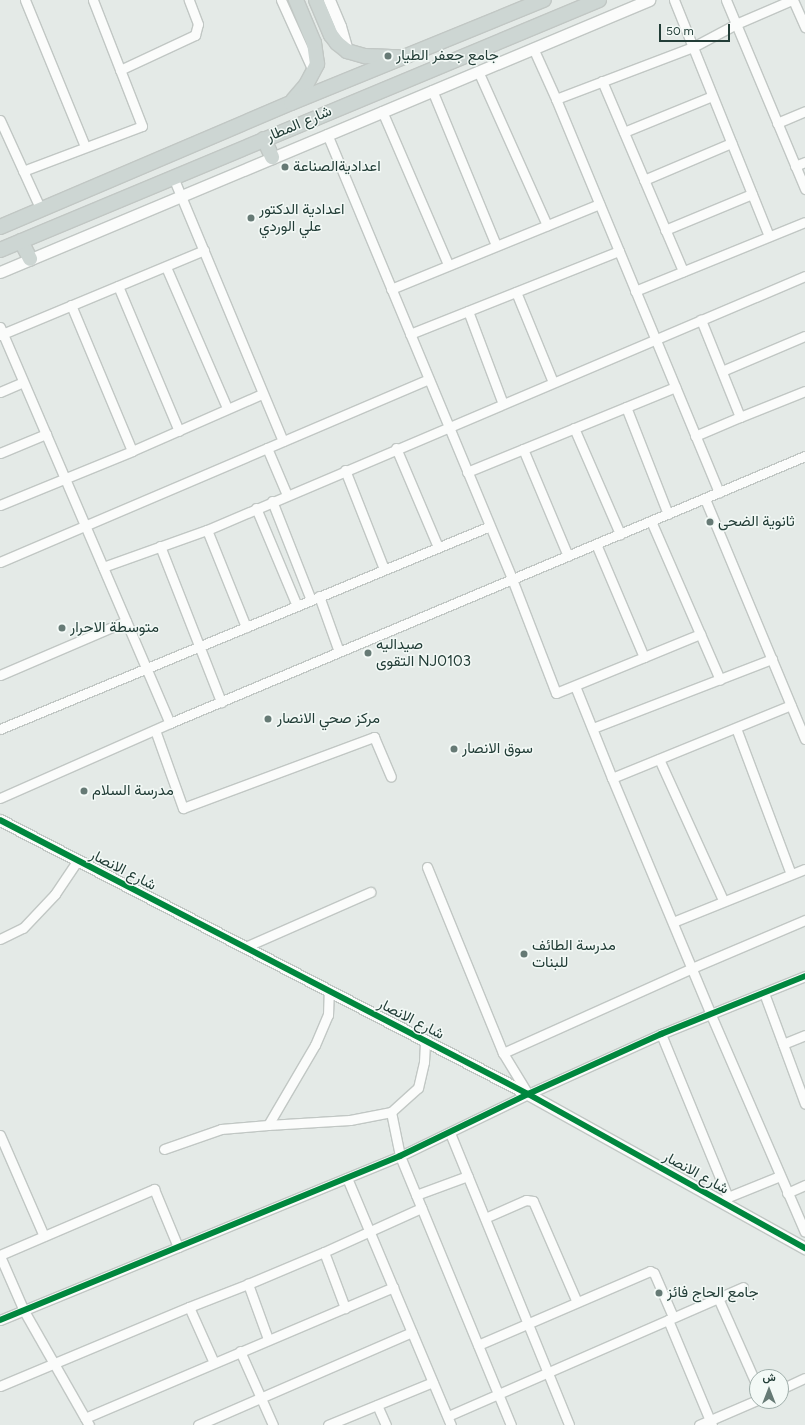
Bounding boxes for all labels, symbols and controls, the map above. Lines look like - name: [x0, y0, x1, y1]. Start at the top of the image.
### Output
- scale bar: [661, 16, 732, 42]
- text: 50 m: [666, 24, 694, 38]
- place label: جامع جعفر الطيار: [396, 47, 499, 65]
- marker: جامع جعفر الطيار: [383, 51, 393, 61]
- street label: شارع المطار: [264, 102, 334, 146]
- place label: اعداديةالصناعة: [293, 158, 381, 176]
- marker: اعداديةالصناعة: [280, 162, 290, 172]
- place label: اعدادية الدكتور علي الوردي: [259, 200, 345, 235]
- marker: اعدادية الدكتور علي الوردي: [246, 213, 256, 223]
- place label: ثانوية الضحى: [718, 513, 795, 531]
- marker: ثانوية الضحى: [705, 517, 715, 527]
- place label: متوسطة الاحرار: [70, 619, 159, 637]
- marker: متوسطة الاحرار: [57, 623, 67, 633]
- place label: صيداليه التقوى NJ0103: [376, 635, 471, 670]
- marker: صيداليه التقوى NJ0103: [363, 648, 373, 658]
- place label: مركز صحي الانصار: [277, 710, 380, 728]
- marker: مركز صحي الانصار: [262, 713, 274, 725]
- place label: سوق الانصار: [462, 740, 533, 758]
- marker: سوق الانصار: [449, 744, 459, 754]
- place label: مدرسة السلام: [92, 782, 174, 800]
- marker: مدرسة السلام: [79, 786, 89, 796]
- street label: شارع الانصار: [87, 846, 159, 894]
- place label: مدرسة الطائف للبنات: [532, 936, 616, 971]
- marker: مدرسة الطائف للبنات: [519, 949, 529, 959]
- street label: شارع الانصار: [375, 995, 447, 1043]
- street label: شارع الانصار: [660, 1148, 732, 1198]
- place label: جامع الحاج فائز: [667, 1284, 759, 1302]
- marker: جامع الحاج فائز: [654, 1288, 664, 1298]
- north arrow: [749, 1369, 789, 1409]
- text: ش: [762, 1371, 776, 1384]

